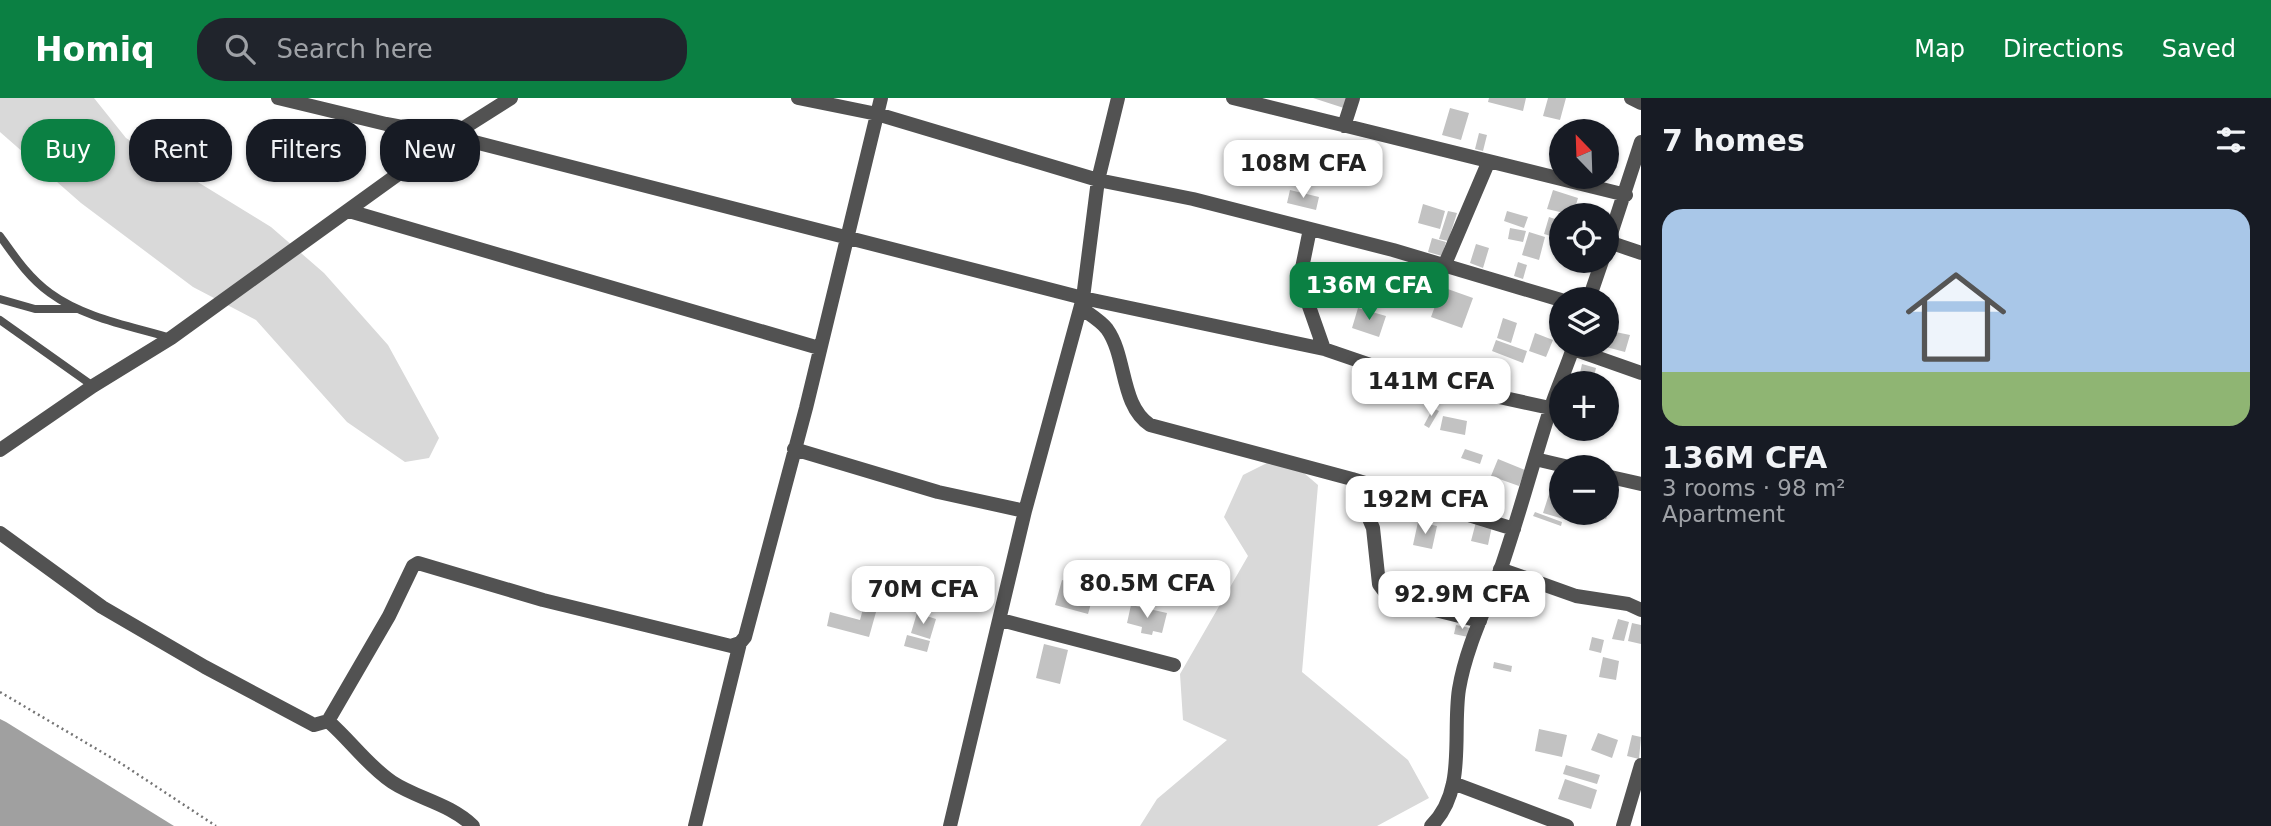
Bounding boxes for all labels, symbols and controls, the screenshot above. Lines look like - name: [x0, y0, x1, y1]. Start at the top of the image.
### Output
- search box: [197, 18, 687, 81]
- text: Homiq: [35, 30, 155, 69]
- icon: search: [221, 30, 259, 68]
- text: Search here: [277, 34, 433, 64]
- text: Map: [1914, 35, 1965, 63]
- text: Directions: [2003, 35, 2124, 63]
- text: Saved: [2162, 35, 2236, 63]
- chip: Buy: [21, 119, 115, 182]
- chip: Rent: [129, 119, 232, 182]
- chip: Filters: [246, 119, 366, 182]
- chip: New: [380, 119, 480, 182]
- north arrow: [1549, 119, 1619, 189]
- map controls: [1549, 119, 1619, 525]
- icon: filters: [2212, 121, 2250, 159]
- text: 7 homes: [1662, 123, 1805, 158]
- pin: 108M CFA: [1231, 140, 1375, 200]
- text: 108M CFA: [1240, 150, 1366, 176]
- button: locate: [1549, 203, 1619, 273]
- icon: home: [1893, 254, 2019, 380]
- pin: 136M CFA: [1297, 262, 1441, 322]
- text: 136M CFA: [1306, 272, 1432, 298]
- button: layers: [1549, 287, 1619, 357]
- pin: 141M CFA: [1359, 358, 1503, 418]
- text: 141M CFA: [1368, 368, 1494, 394]
- button: +: [1549, 371, 1619, 441]
- text: 136M CFA: [1662, 440, 1827, 475]
- button: −: [1549, 455, 1619, 525]
- text: 3 rooms · 98 m²: [1662, 475, 1846, 501]
- pin: 192M CFA: [1353, 476, 1497, 536]
- text: 192M CFA: [1362, 486, 1488, 512]
- text: Apartment: [1662, 501, 1785, 527]
- pin: 80.5M CFA: [1067, 560, 1227, 620]
- pin: 70M CFA: [858, 566, 988, 626]
- text: 80.5M CFA: [1079, 570, 1215, 596]
- pin: 92.9M CFA: [1382, 572, 1542, 631]
- text: 70M CFA: [868, 576, 978, 602]
- text: 92.9M CFA: [1394, 581, 1530, 607]

